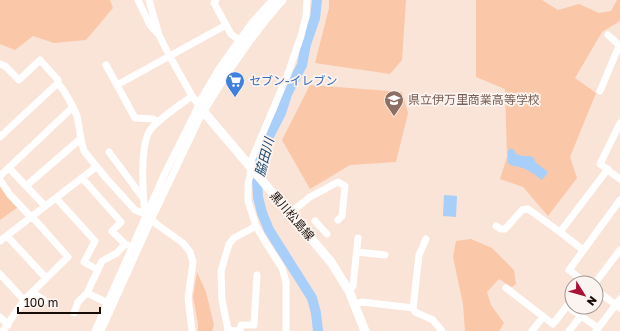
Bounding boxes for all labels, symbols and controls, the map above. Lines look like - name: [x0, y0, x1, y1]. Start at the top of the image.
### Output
- supermarket icon: セブン-イレブン: [224, 70, 246, 98]
- place label: セブン-イレブン: [249, 73, 338, 88]
- school or university icon: 県立伊万里商業高等学校: [383, 89, 405, 117]
- place label: 県立伊万里商業高等学校: [408, 92, 540, 107]
- water label: 脇田川: [251, 134, 277, 178]
- street label: 黒川松島線: [267, 188, 318, 243]
- north arrow: [564, 275, 604, 315]
- scale bar: [18, 289, 100, 315]
- text: N: [585, 294, 600, 309]
- text: 100 m: [24, 295, 58, 310]

